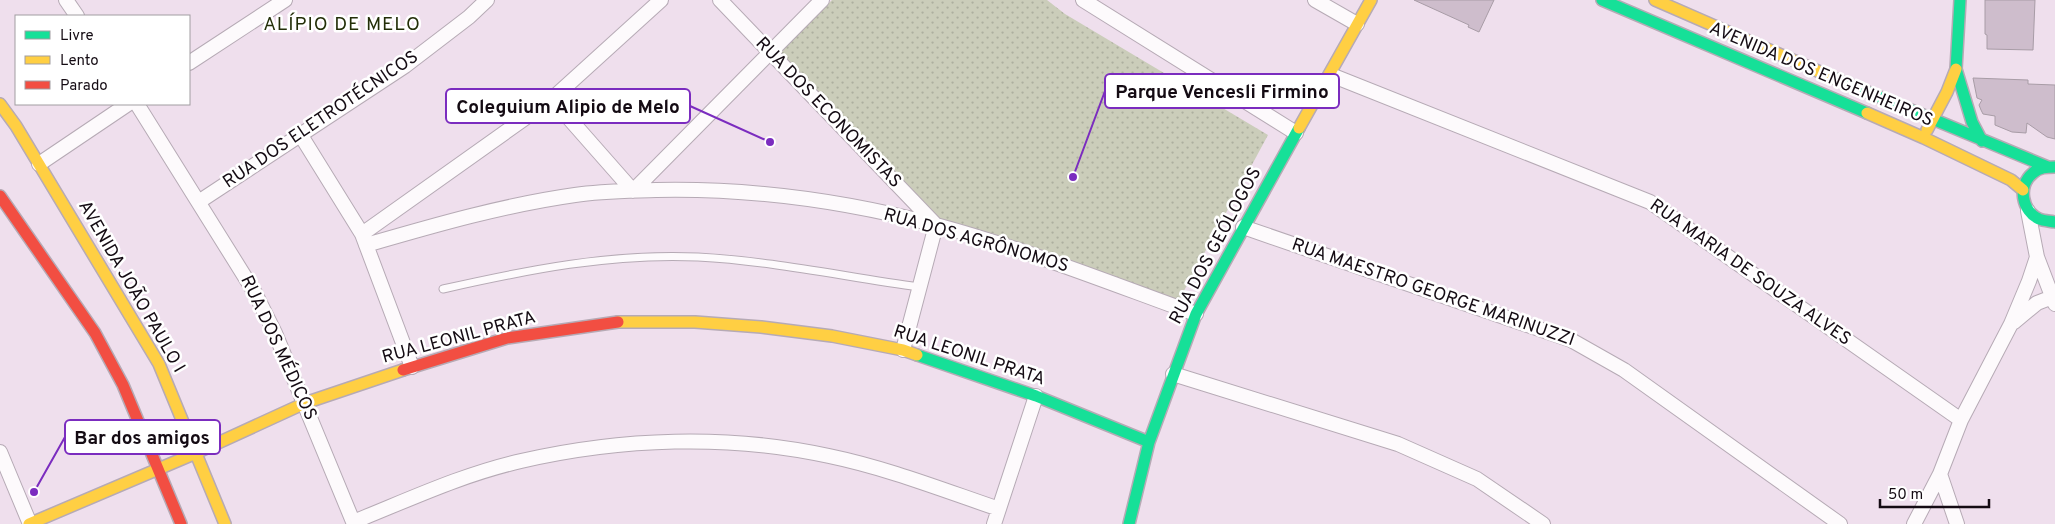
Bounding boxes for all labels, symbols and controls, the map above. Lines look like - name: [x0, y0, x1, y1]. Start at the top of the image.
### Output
- district label: ALÍPIO DE MELO: [263, 12, 421, 37]
- legend: [15, 15, 190, 105]
- street label: AVENIDA DOS ENGENHEIROS: [1705, 17, 1937, 133]
- text: Livre: [60, 27, 94, 46]
- street label: RUA DOS ECONOMISTAS: [750, 33, 906, 193]
- street label: RUA DOS ELETROTÉCNICOS: [218, 44, 423, 194]
- text: Lento: [60, 52, 99, 71]
- callout: Parque Vencesli Firmino: [1105, 74, 1339, 108]
- text: Parado: [60, 77, 108, 96]
- text: Parque Vencesli Firmino: [1115, 81, 1329, 105]
- callout: Coleguium Alipio de Melo: [446, 89, 690, 123]
- text: Coleguium Alipio de Melo: [456, 96, 680, 120]
- street label: RUA DOS GEÓLOGOS: [1163, 162, 1267, 329]
- street label: RUA MARIA DE SOUZA ALVES: [1645, 194, 1855, 352]
- street label: AVENIDA JOÃO PAULO I: [72, 196, 191, 377]
- street label: RUA DOS AGRÔNOMOS: [881, 202, 1072, 278]
- street label: RUA MAESTRO GEORGE MARINUZZI: [1289, 234, 1577, 352]
- street label: RUA DOS MÉDICOS: [234, 271, 323, 424]
- street label: RUA LEONIL PRATA: [380, 306, 538, 370]
- street label: RUA LEONIL PRATA: [890, 321, 1048, 391]
- callout: Bar dos amigos: [65, 420, 220, 454]
- text: Bar dos amigos: [74, 427, 210, 451]
- scale bar: [1880, 476, 1989, 508]
- text: 50 m: [1888, 486, 1923, 505]

